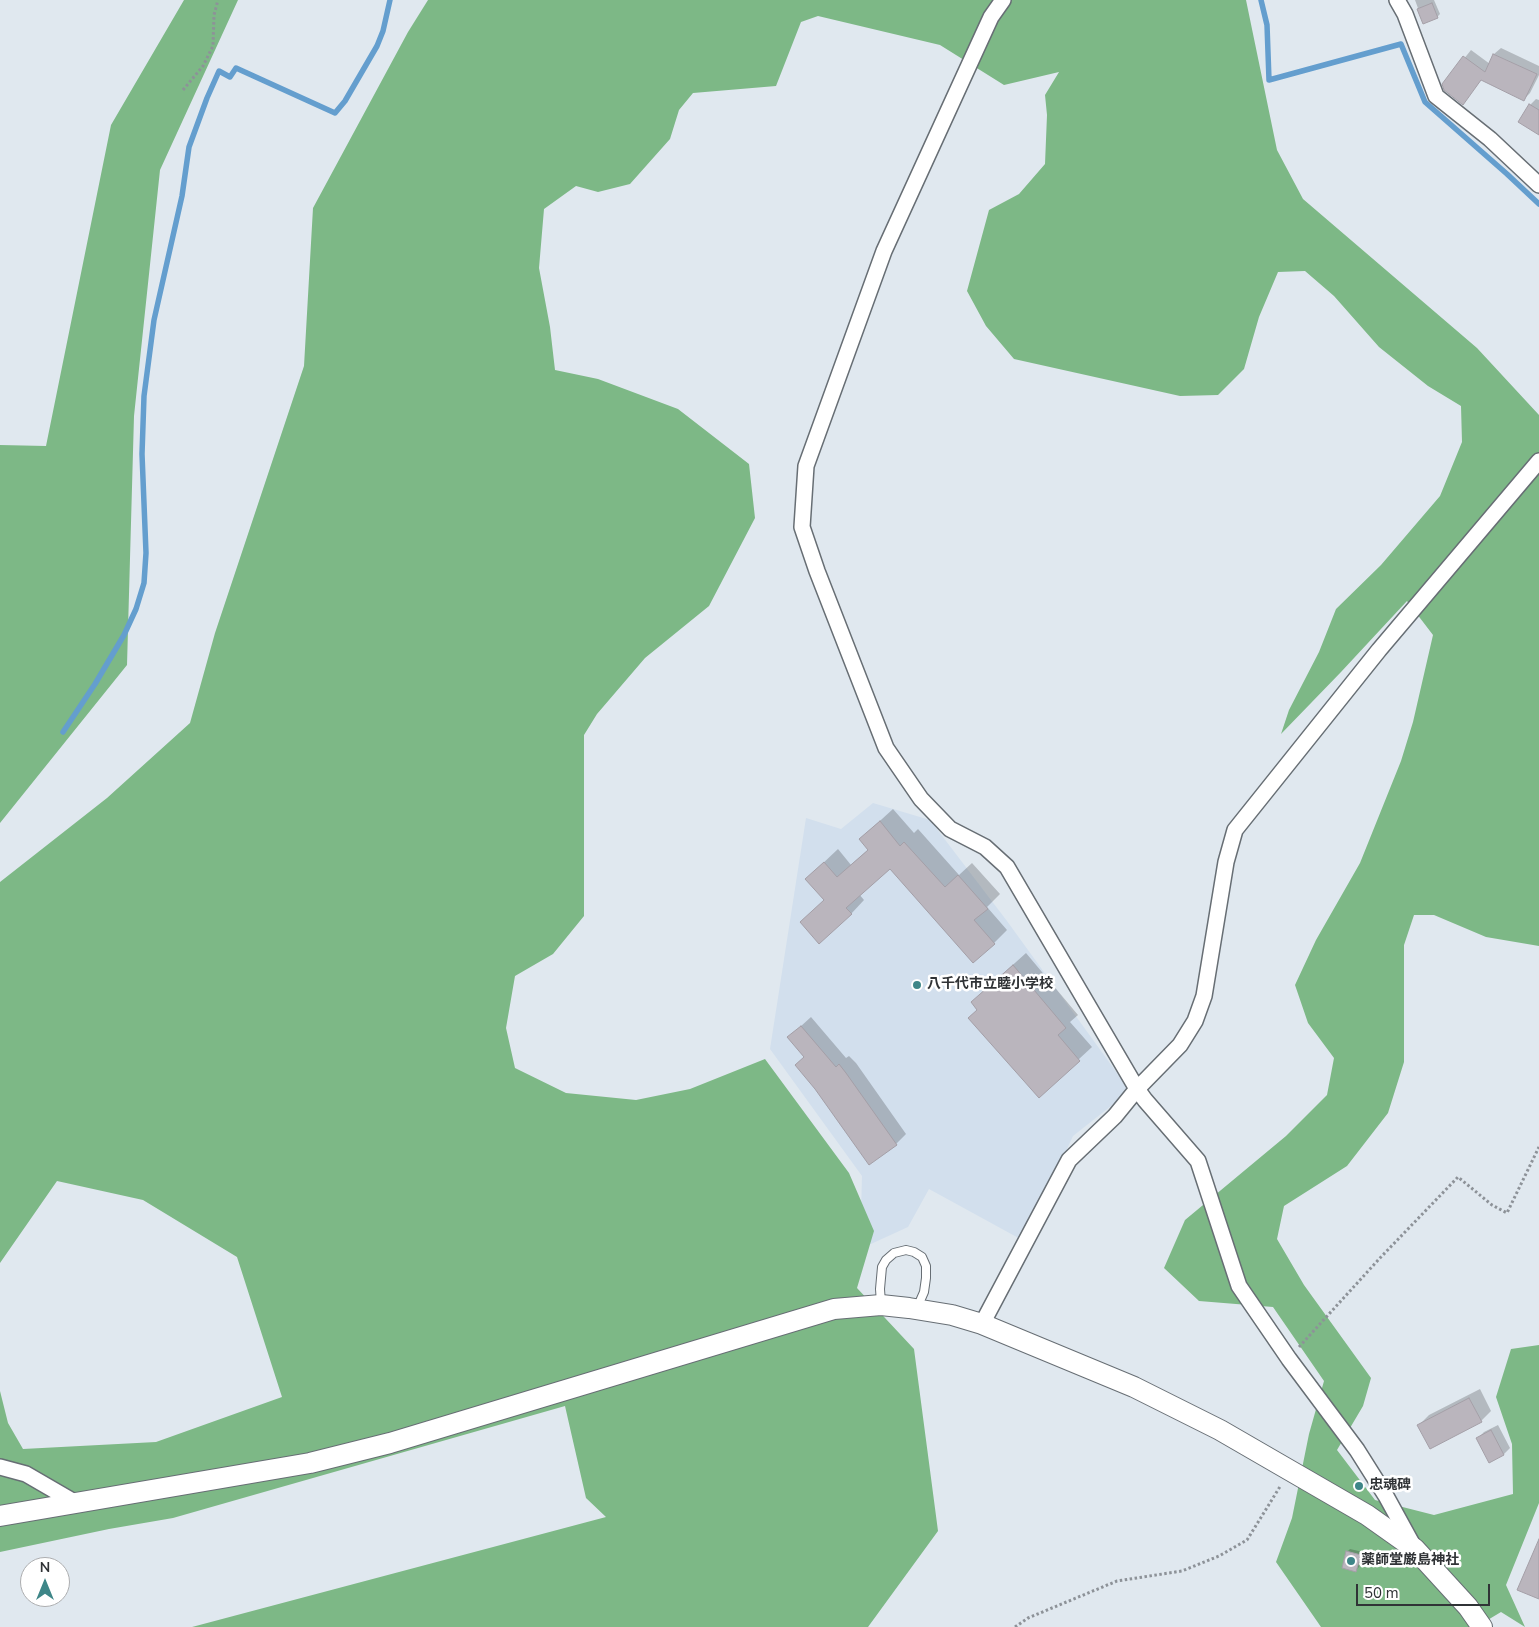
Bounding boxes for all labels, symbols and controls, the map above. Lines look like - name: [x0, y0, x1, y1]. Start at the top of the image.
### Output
- place label: 八千代市立睦小学校: [927, 977, 1053, 993]
- marker: 八千代市立睦小学校: [911, 979, 923, 991]
- place label: 忠魂碑: [1369, 1478, 1411, 1494]
- marker: 忠魂碑: [1353, 1480, 1365, 1492]
- place label: 薬師堂厳島神社: [1361, 1553, 1459, 1569]
- marker: 薬師堂厳島神社: [1345, 1555, 1357, 1567]
- north arrow: [20, 1557, 70, 1607]
- text: N: [40, 1558, 50, 1577]
- scale bar: [1359, 1574, 1493, 1606]
- text: 50 m: [1364, 1583, 1399, 1603]

